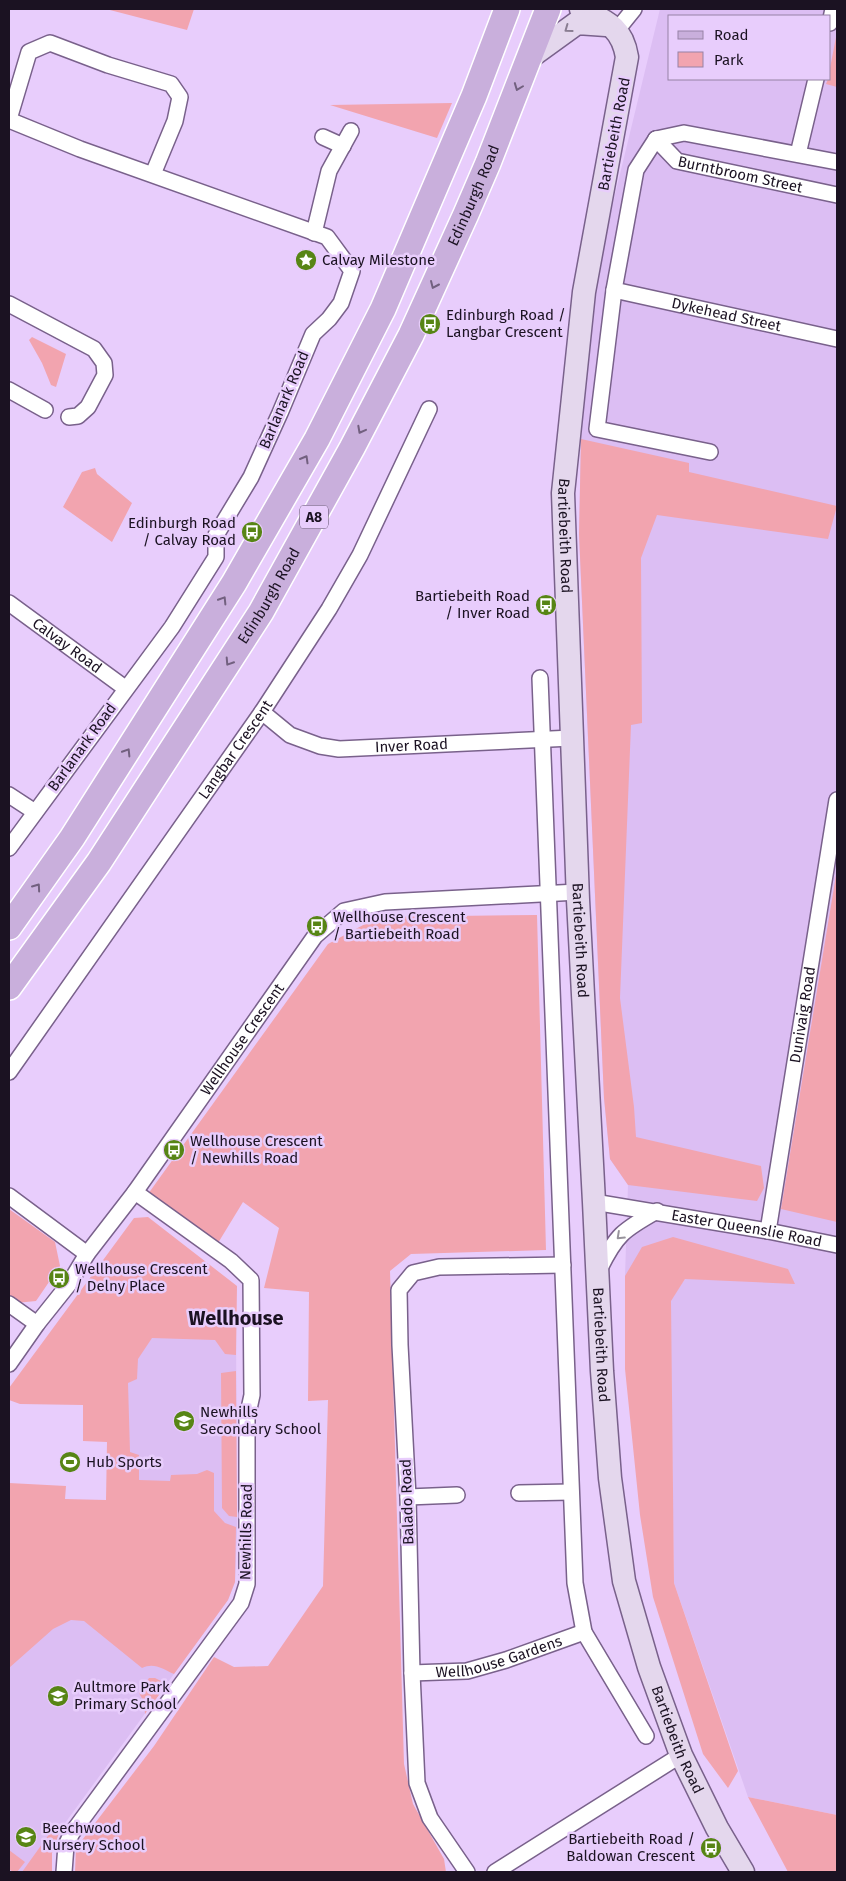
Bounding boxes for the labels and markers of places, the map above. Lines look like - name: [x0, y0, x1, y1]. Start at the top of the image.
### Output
- place icon: Calvay Milestone: [294, 248, 318, 272]
- place label: Calvay Milestone: [322, 251, 435, 269]
- place label: Edinburgh Road / Langbar Crescent: [446, 306, 566, 341]
- bus stop icon: Edinburgh Road / Langbar Crescent: [418, 312, 442, 336]
- place label: Edinburgh Road / Calvay Road: [128, 514, 236, 549]
- bus stop icon: Edinburgh Road / Calvay Road: [240, 520, 264, 544]
- place label: Bartiebeith Road / Inver Road: [415, 587, 530, 622]
- bus stop icon: Bartiebeith Road / Inver Road: [534, 593, 558, 617]
- place label: Wellhouse Crescent / Bartiebeith Road: [333, 908, 466, 943]
- bus stop icon: Wellhouse Crescent / Bartiebeith Road: [305, 914, 329, 938]
- place label: Wellhouse Crescent / Newhills Road: [190, 1132, 323, 1167]
- bus stop icon: Wellhouse Crescent / Newhills Road: [162, 1138, 186, 1162]
- place label: Wellhouse Crescent / Delny Place: [75, 1260, 208, 1295]
- bus stop icon: Wellhouse Crescent / Delny Place: [47, 1266, 71, 1290]
- place label: Newhills Secondary School: [200, 1403, 322, 1438]
- school or university icon: Newhills Secondary School: [172, 1409, 196, 1433]
- sports icon: Hub Sports: [58, 1450, 82, 1474]
- place label: Hub Sports: [86, 1453, 162, 1471]
- place label: Aultmore Park Primary School: [74, 1678, 177, 1713]
- school or university icon: Aultmore Park Primary School: [46, 1684, 70, 1708]
- place label: Beechwood Nursery School: [42, 1819, 146, 1854]
- school or university icon: Beechwood Nursery School: [14, 1825, 38, 1849]
- place label: Bartiebeith Road / Baldowan Crescent: [566, 1830, 696, 1865]
- bus stop icon: Bartiebeith Road / Baldowan Crescent: [699, 1836, 723, 1860]

